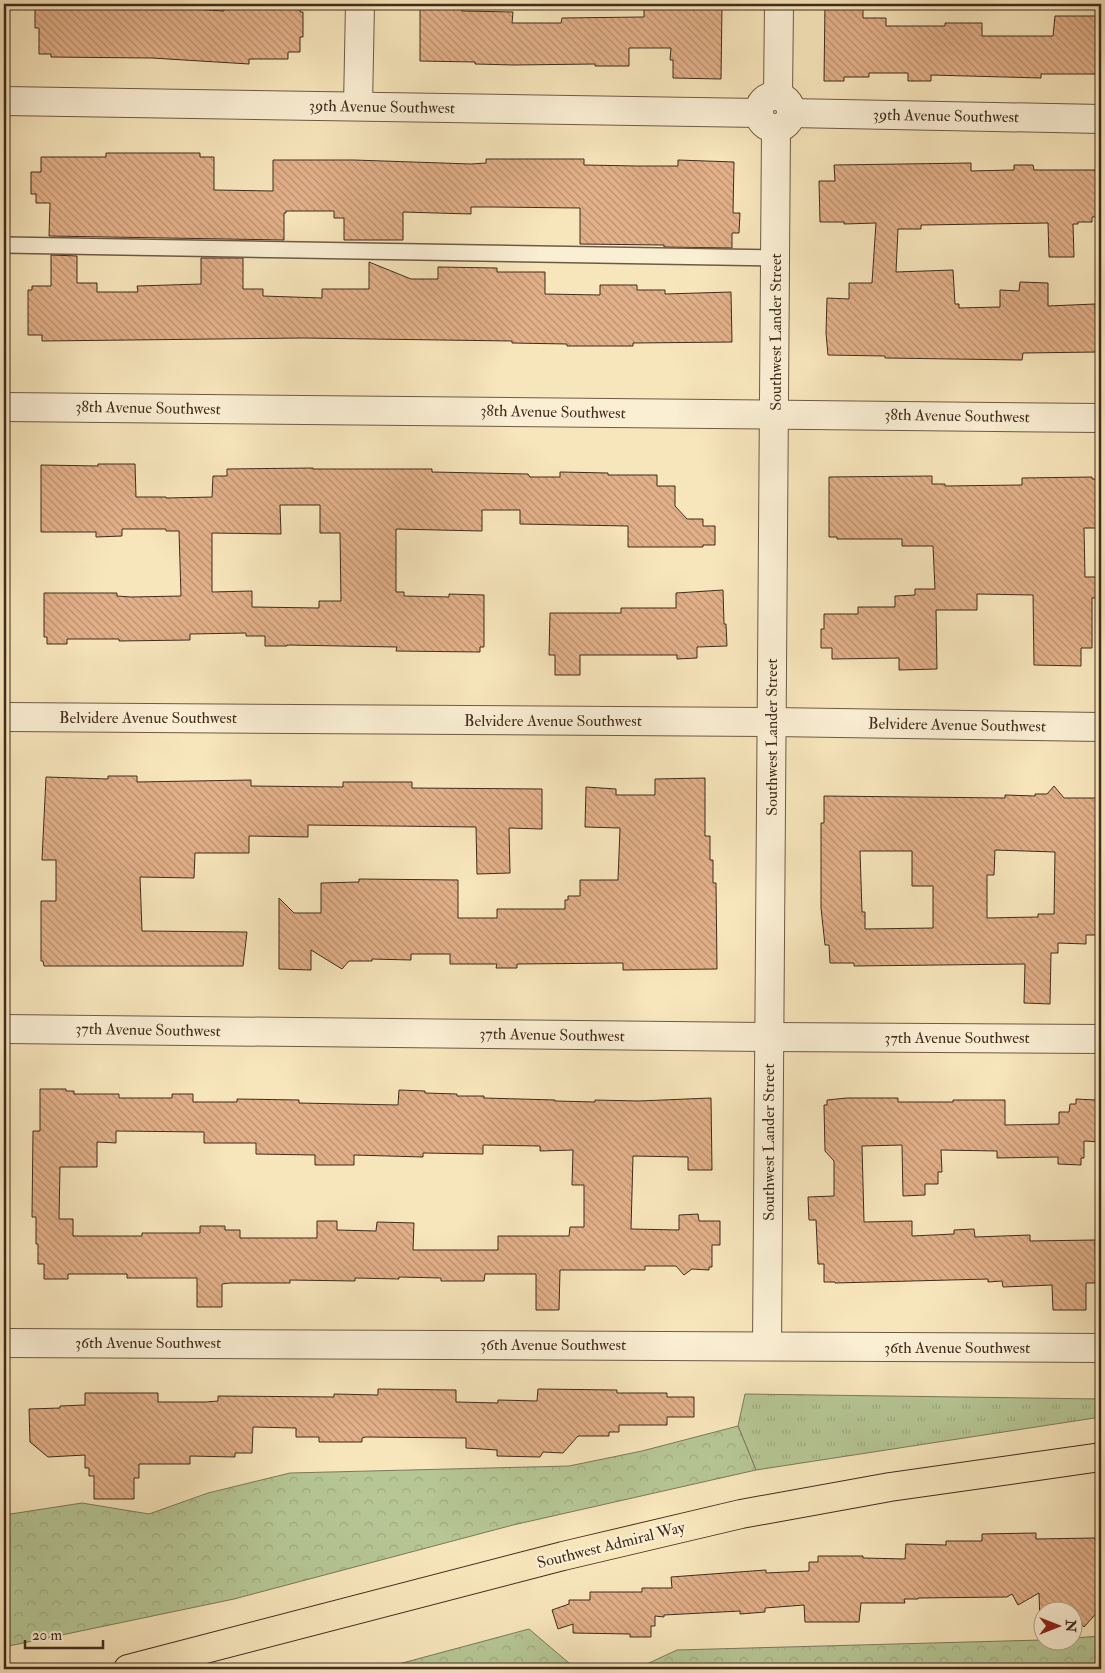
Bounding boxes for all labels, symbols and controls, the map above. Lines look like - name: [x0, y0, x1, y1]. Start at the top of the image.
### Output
- street label: 39th Avenue Southwest: [309, 96, 455, 118]
- street label: 39th Avenue Southwest: [873, 105, 1019, 127]
- street label: Southwest Lander Street: [766, 253, 786, 411]
- street label: 38th Avenue Southwest: [75, 397, 221, 419]
- street label: 38th Avenue Southwest: [480, 401, 626, 423]
- street label: 38th Avenue Southwest: [884, 405, 1030, 427]
- street label: Southwest Lander Street: [762, 658, 782, 816]
- street label: Belvidere Avenue Southwest: [59, 708, 237, 728]
- street label: Belvidere Avenue Southwest: [464, 711, 642, 731]
- street label: Belvidere Avenue Southwest: [868, 713, 1046, 737]
- street label: 37th Avenue Southwest: [75, 1019, 221, 1041]
- street label: 37th Avenue Southwest: [479, 1024, 625, 1046]
- street label: 37th Avenue Southwest: [884, 1028, 1030, 1048]
- street label: Southwest Lander Street: [759, 1063, 779, 1221]
- street label: 36th Avenue Southwest: [75, 1333, 221, 1353]
- street label: 36th Avenue Southwest: [480, 1335, 626, 1355]
- street label: 36th Avenue Southwest: [884, 1338, 1030, 1358]
- street label: Southwest Admiral Way: [535, 1517, 688, 1573]
- north arrow: [1032, 1600, 1082, 1650]
- scale bar: [25, 1618, 102, 1650]
- text: N: [1062, 1619, 1079, 1633]
- text: 20 m: [32, 1626, 62, 1645]

